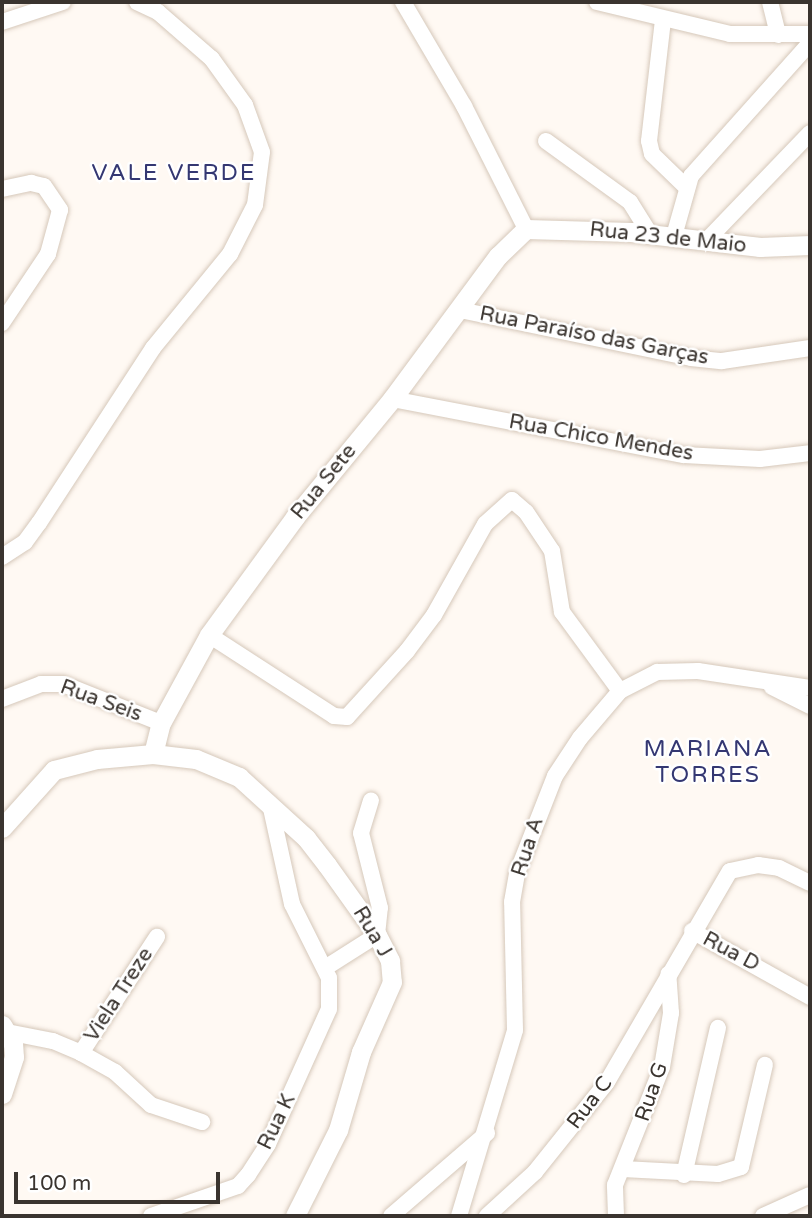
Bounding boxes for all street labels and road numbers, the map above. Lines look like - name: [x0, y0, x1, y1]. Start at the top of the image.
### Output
- street label: Rua 23 de Maio: [588, 217, 748, 259]
- street label: Rua Paraíso das Garças: [477, 301, 711, 371]
- street label: Rua Chico Mendes: [507, 409, 695, 467]
- street label: Rua Sete: [286, 439, 362, 525]
- street label: Rua Seis: [57, 675, 145, 727]
- street label: Rua A: [507, 814, 549, 880]
- street label: Rua J: [347, 902, 397, 962]
- street label: Rua D: [698, 927, 764, 977]
- street label: Viela Treze: [79, 943, 159, 1047]
- street label: Rua G: [630, 1059, 674, 1125]
- street label: Rua C: [562, 1072, 618, 1134]
- street label: Rua K: [253, 1090, 301, 1154]

